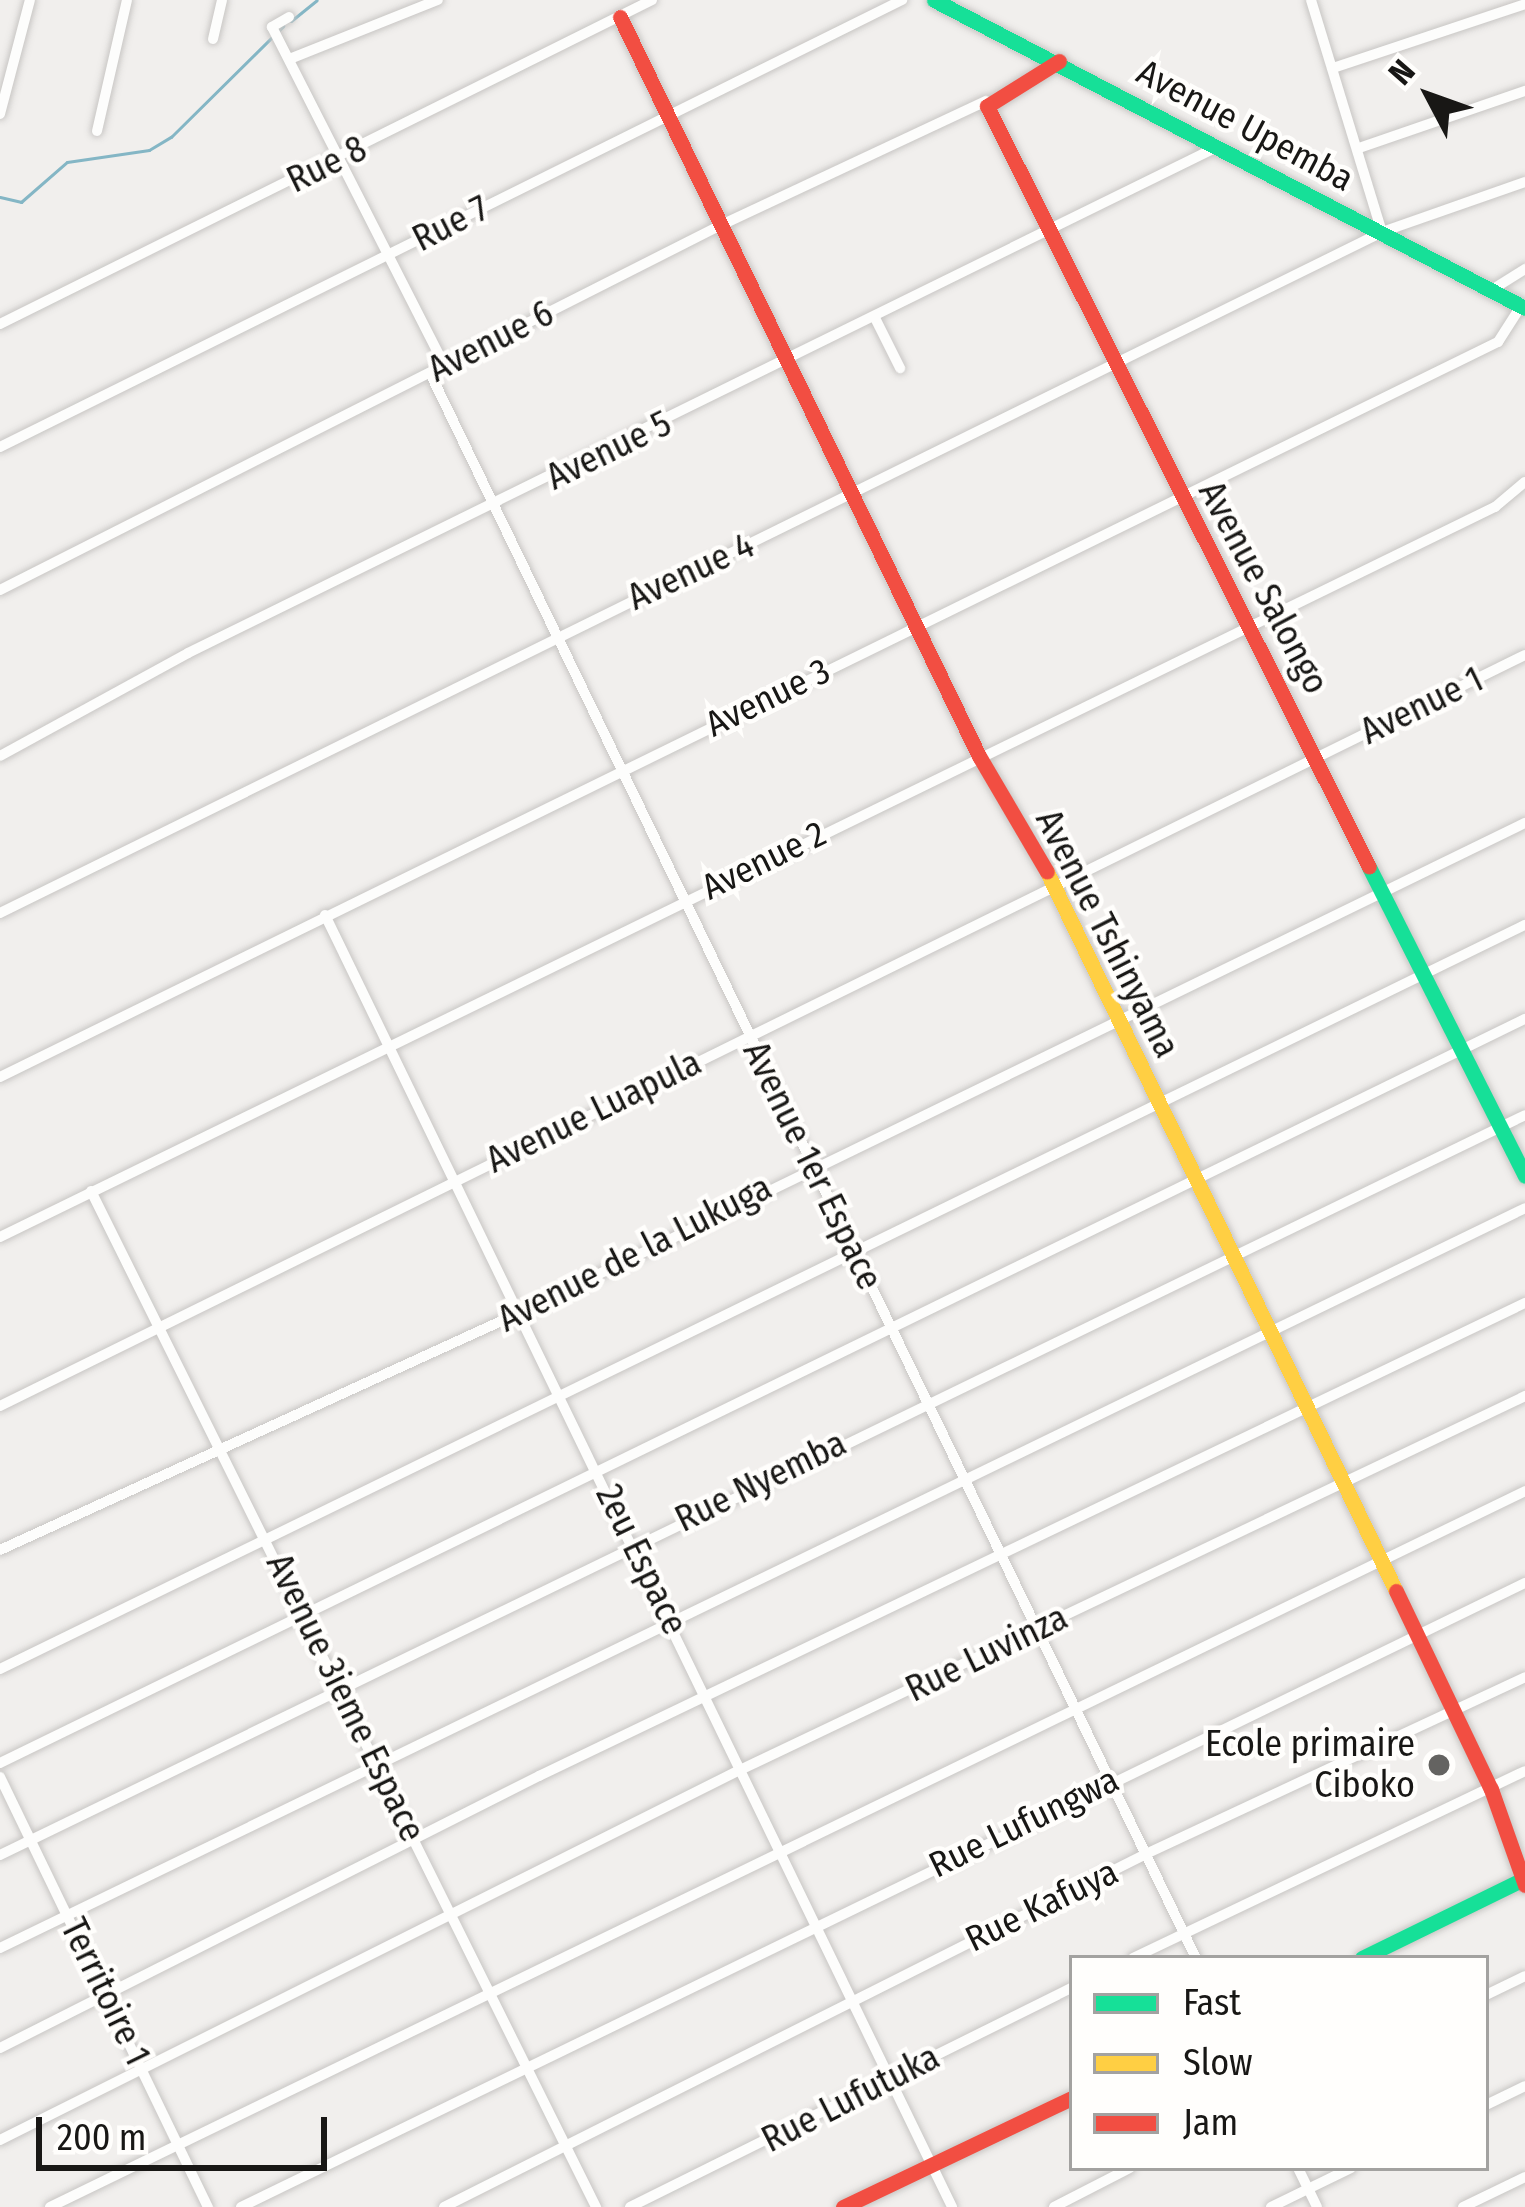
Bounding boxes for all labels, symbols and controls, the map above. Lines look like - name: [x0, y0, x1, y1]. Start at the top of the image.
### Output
- north arrow: [1369, 36, 1489, 156]
- street label: Avenue Upemba: [1129, 51, 1361, 201]
- text: N: [1380, 52, 1423, 93]
- street label: Rue 8: [280, 127, 374, 203]
- street label: Rue 7: [406, 187, 496, 261]
- street label: Avenue 6: [421, 292, 561, 392]
- street label: Avenue 5: [540, 402, 678, 500]
- street label: Avenue Salongo: [1189, 474, 1337, 702]
- street label: Avenue 4: [621, 524, 761, 620]
- street label: Avenue 3: [699, 649, 837, 747]
- street label: Avenue 1: [1354, 658, 1490, 754]
- street label: Avenue Tshinyama: [1026, 803, 1188, 1065]
- street label: Avenue 2: [695, 813, 833, 909]
- street label: Avenue 1er Espace: [733, 1035, 891, 1297]
- street label: Avenue Luapula: [480, 1041, 708, 1183]
- street label: Avenue de la Lukuga: [491, 1166, 779, 1342]
- street label: Rue Nyemba: [669, 1422, 853, 1542]
- street label: 2eu Espace: [586, 1478, 696, 1642]
- street label: Avenue 3ieme Espace: [257, 1547, 433, 1849]
- street label: Rue Luvinza: [899, 1596, 1075, 1712]
- place label: Ecole primaire Ciboko: [1205, 1722, 1415, 1807]
- marker: Ecole primaire Ciboko: [1426, 1752, 1452, 1778]
- street label: Rue Lufungwa: [922, 1759, 1126, 1887]
- street label: Rue Kafuya: [959, 1851, 1125, 1961]
- street label: Territoire 1: [51, 1912, 159, 2072]
- legend: [1069, 1955, 1489, 2171]
- text: Fast: [1183, 1981, 1241, 2025]
- street label: Rue Lufutuka: [755, 2036, 947, 2162]
- text: Slow: [1183, 2041, 1253, 2085]
- scale bar: [42, 2093, 333, 2167]
- text: Jam: [1183, 2101, 1238, 2145]
- text: 200 m: [57, 2116, 147, 2160]

